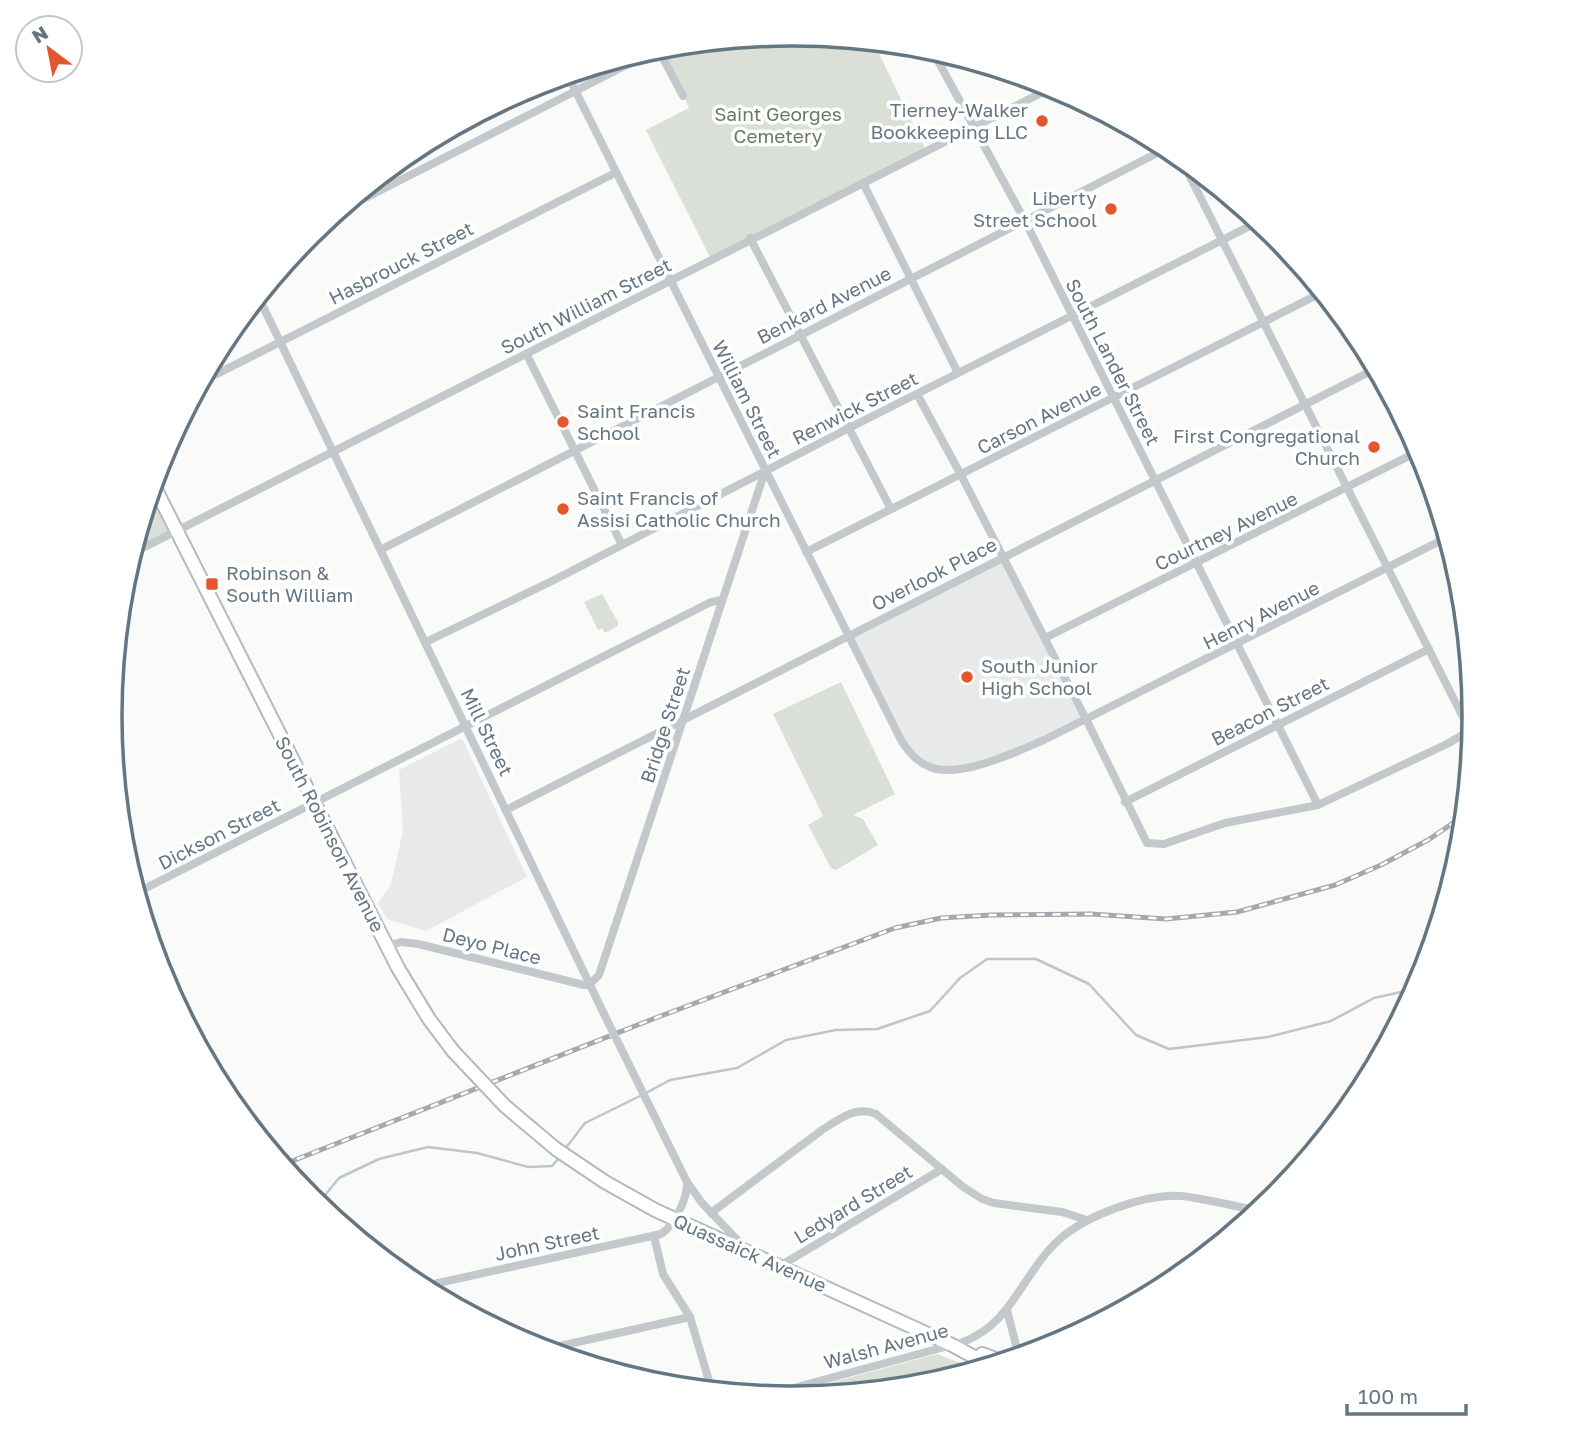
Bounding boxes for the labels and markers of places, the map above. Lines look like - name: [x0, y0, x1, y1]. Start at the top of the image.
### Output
- place label: Tierney-Walker Bookkeeping LLC: [871, 98, 1029, 143]
- marker: Tierney-Walker Bookkeeping LLC: [1034, 113, 1050, 129]
- place label: Liberty Street School: [973, 186, 1097, 231]
- marker: Liberty Street School: [1103, 201, 1119, 217]
- place label: Saint Francis School: [577, 399, 695, 444]
- marker: Saint Francis School: [555, 414, 571, 430]
- place label: First Congregational Church: [1173, 424, 1360, 469]
- marker: First Congregational Church: [1366, 439, 1382, 455]
- place label: Saint Francis of Assisi Catholic Church: [577, 486, 781, 531]
- marker: Saint Francis of Assisi Catholic Church: [555, 501, 571, 517]
- place label: Robinson & South William: [226, 561, 353, 606]
- marker: Robinson & South William: [204, 576, 220, 592]
- place label: South Junior High School: [981, 654, 1098, 699]
- marker: South Junior High School: [959, 669, 975, 685]

